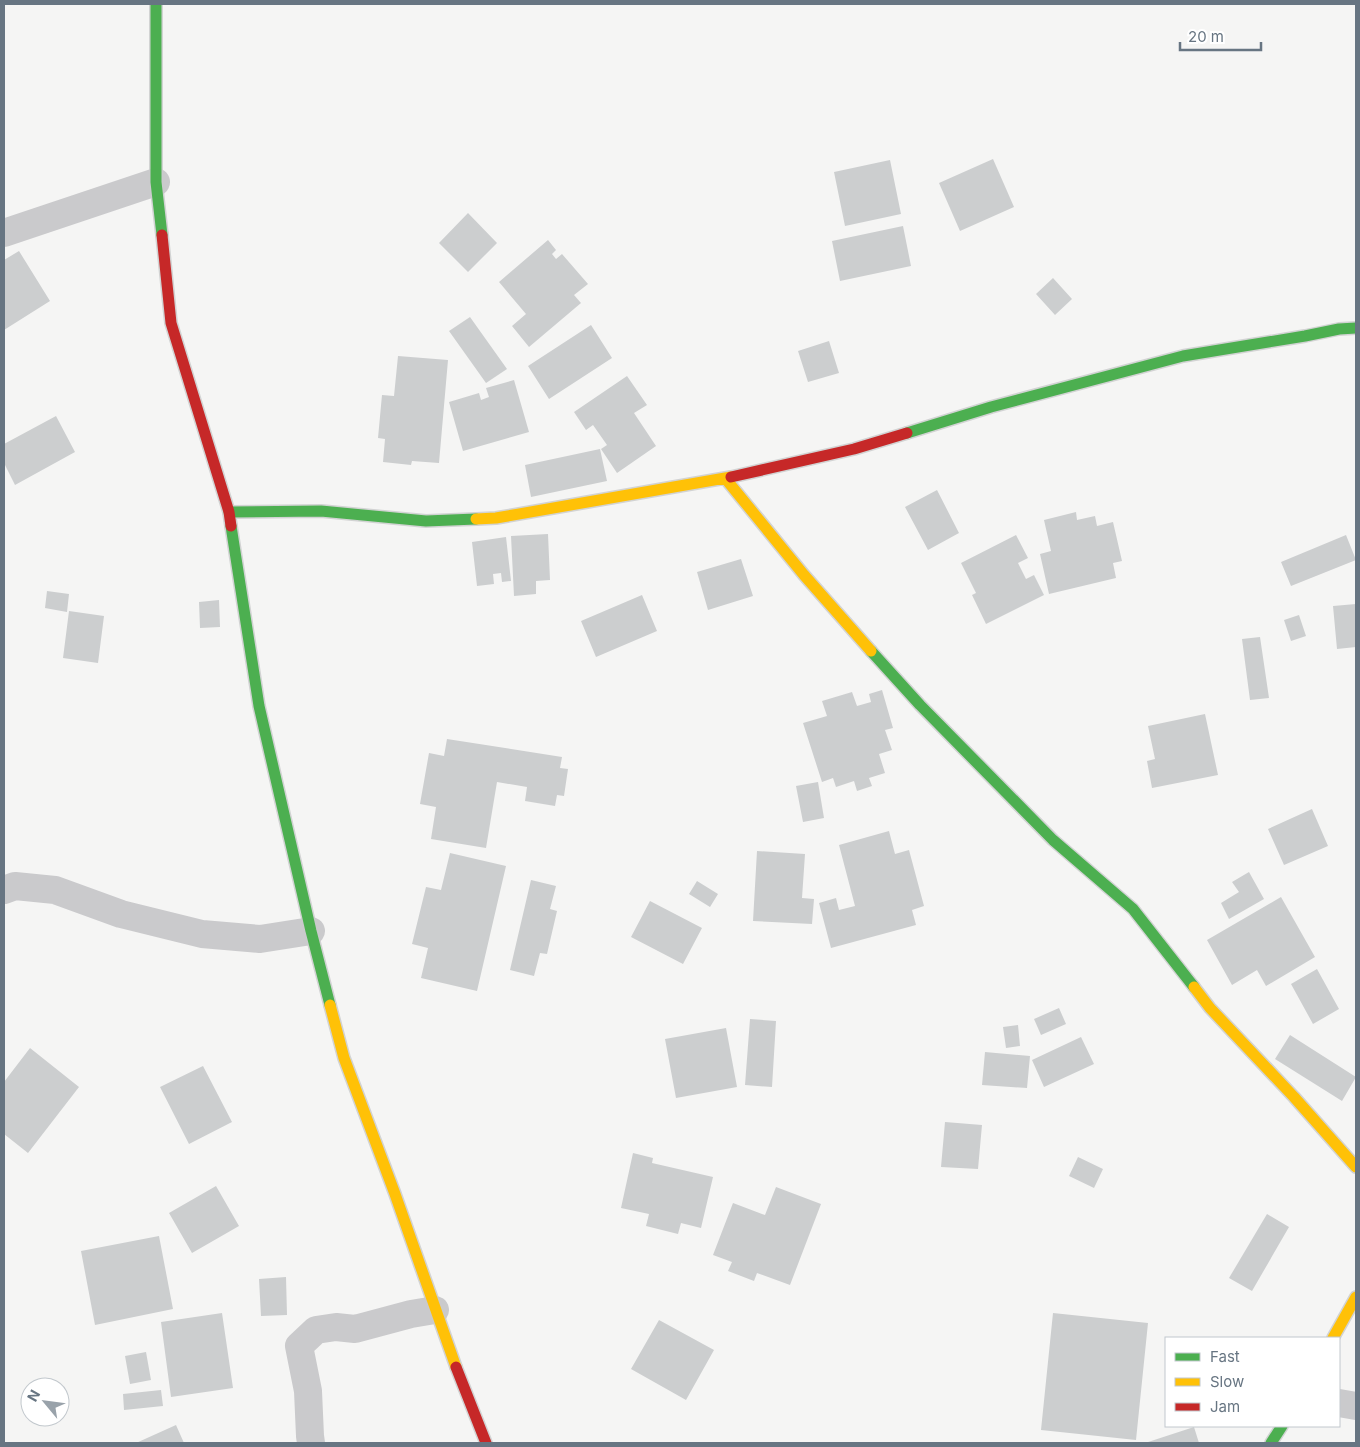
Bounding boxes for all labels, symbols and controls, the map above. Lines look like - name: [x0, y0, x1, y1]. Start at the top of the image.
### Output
- scale bar: [1180, 20, 1261, 52]
- text: 20 m: [1188, 27, 1224, 46]
- legend: [1165, 1337, 1340, 1427]
- text: Fast: [1210, 1347, 1240, 1366]
- text: Slow: [1210, 1372, 1244, 1391]
- north arrow: [20, 1377, 70, 1427]
- text: N: [23, 1387, 43, 1404]
- text: Jam: [1210, 1397, 1240, 1416]

